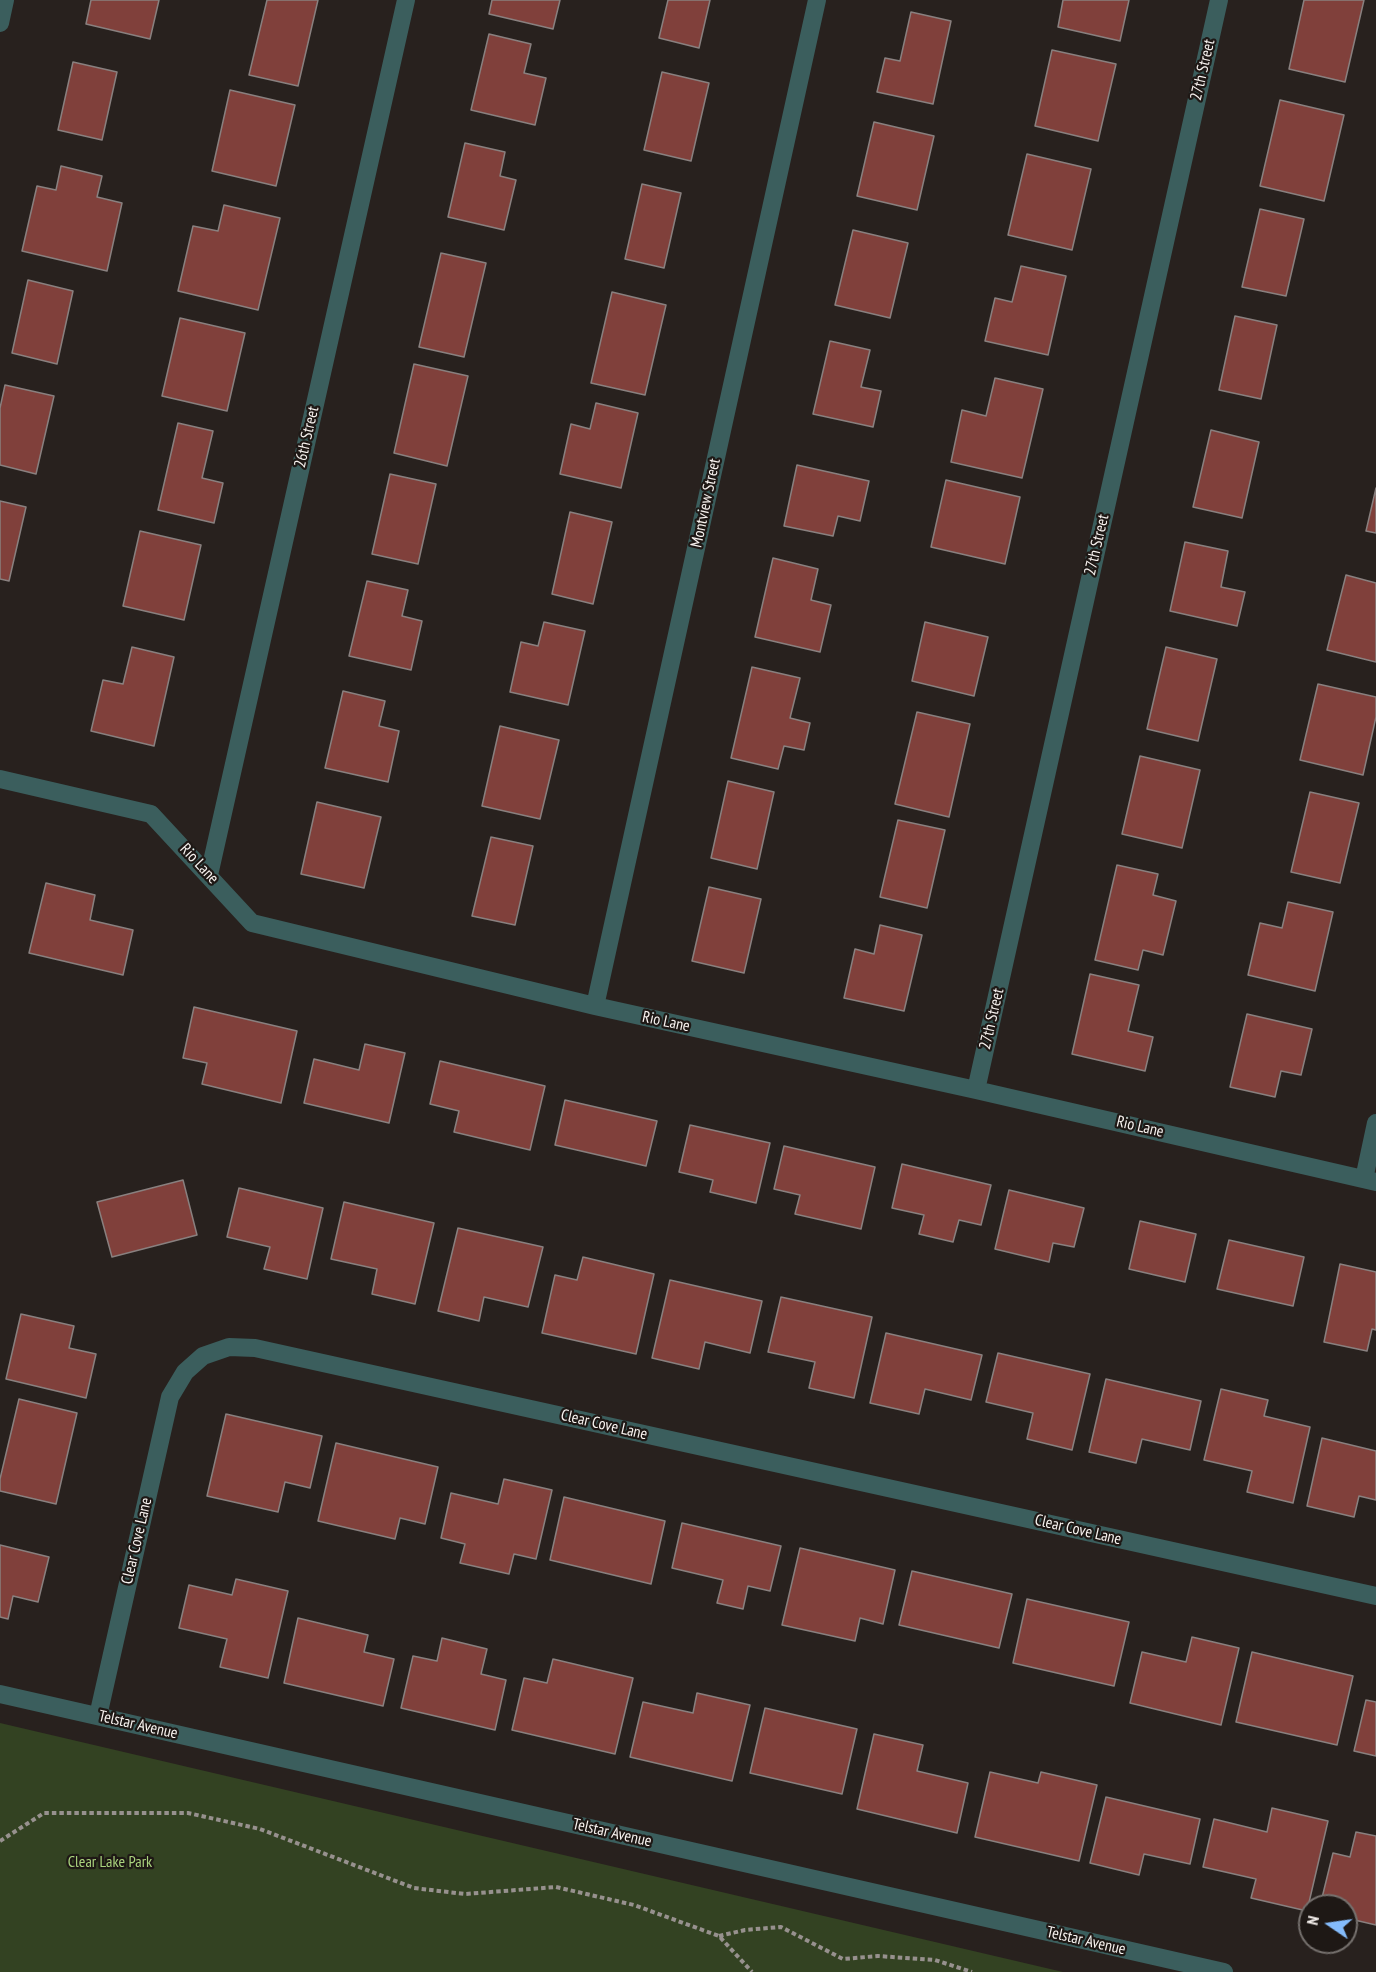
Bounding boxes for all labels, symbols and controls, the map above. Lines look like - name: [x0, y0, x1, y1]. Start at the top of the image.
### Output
- street label: 27th Street: [1187, 38, 1219, 102]
- street label: 26th Street: [291, 404, 323, 470]
- street label: Montview Street: [687, 457, 725, 549]
- street label: 27th Street: [1081, 513, 1113, 577]
- street label: Rio Lane: [176, 840, 222, 888]
- street label: 27th Street: [976, 987, 1008, 1051]
- street label: Rio Lane: [641, 1008, 691, 1036]
- street label: Rio Lane: [1115, 1112, 1165, 1142]
- street label: Clear Cove Lane: [559, 1406, 649, 1444]
- street label: Clear Cove Lane: [118, 1496, 156, 1586]
- street label: Clear Cove Lane: [1033, 1511, 1123, 1549]
- street label: Telstar Avenue: [97, 1707, 179, 1743]
- street label: Telstar Avenue: [571, 1815, 653, 1851]
- park label: Clear Lake Park: [68, 1852, 152, 1872]
- north arrow: [1298, 1894, 1358, 1954]
- text: N: [1302, 1914, 1323, 1927]
- street label: Telstar Avenue: [1045, 1923, 1127, 1959]

